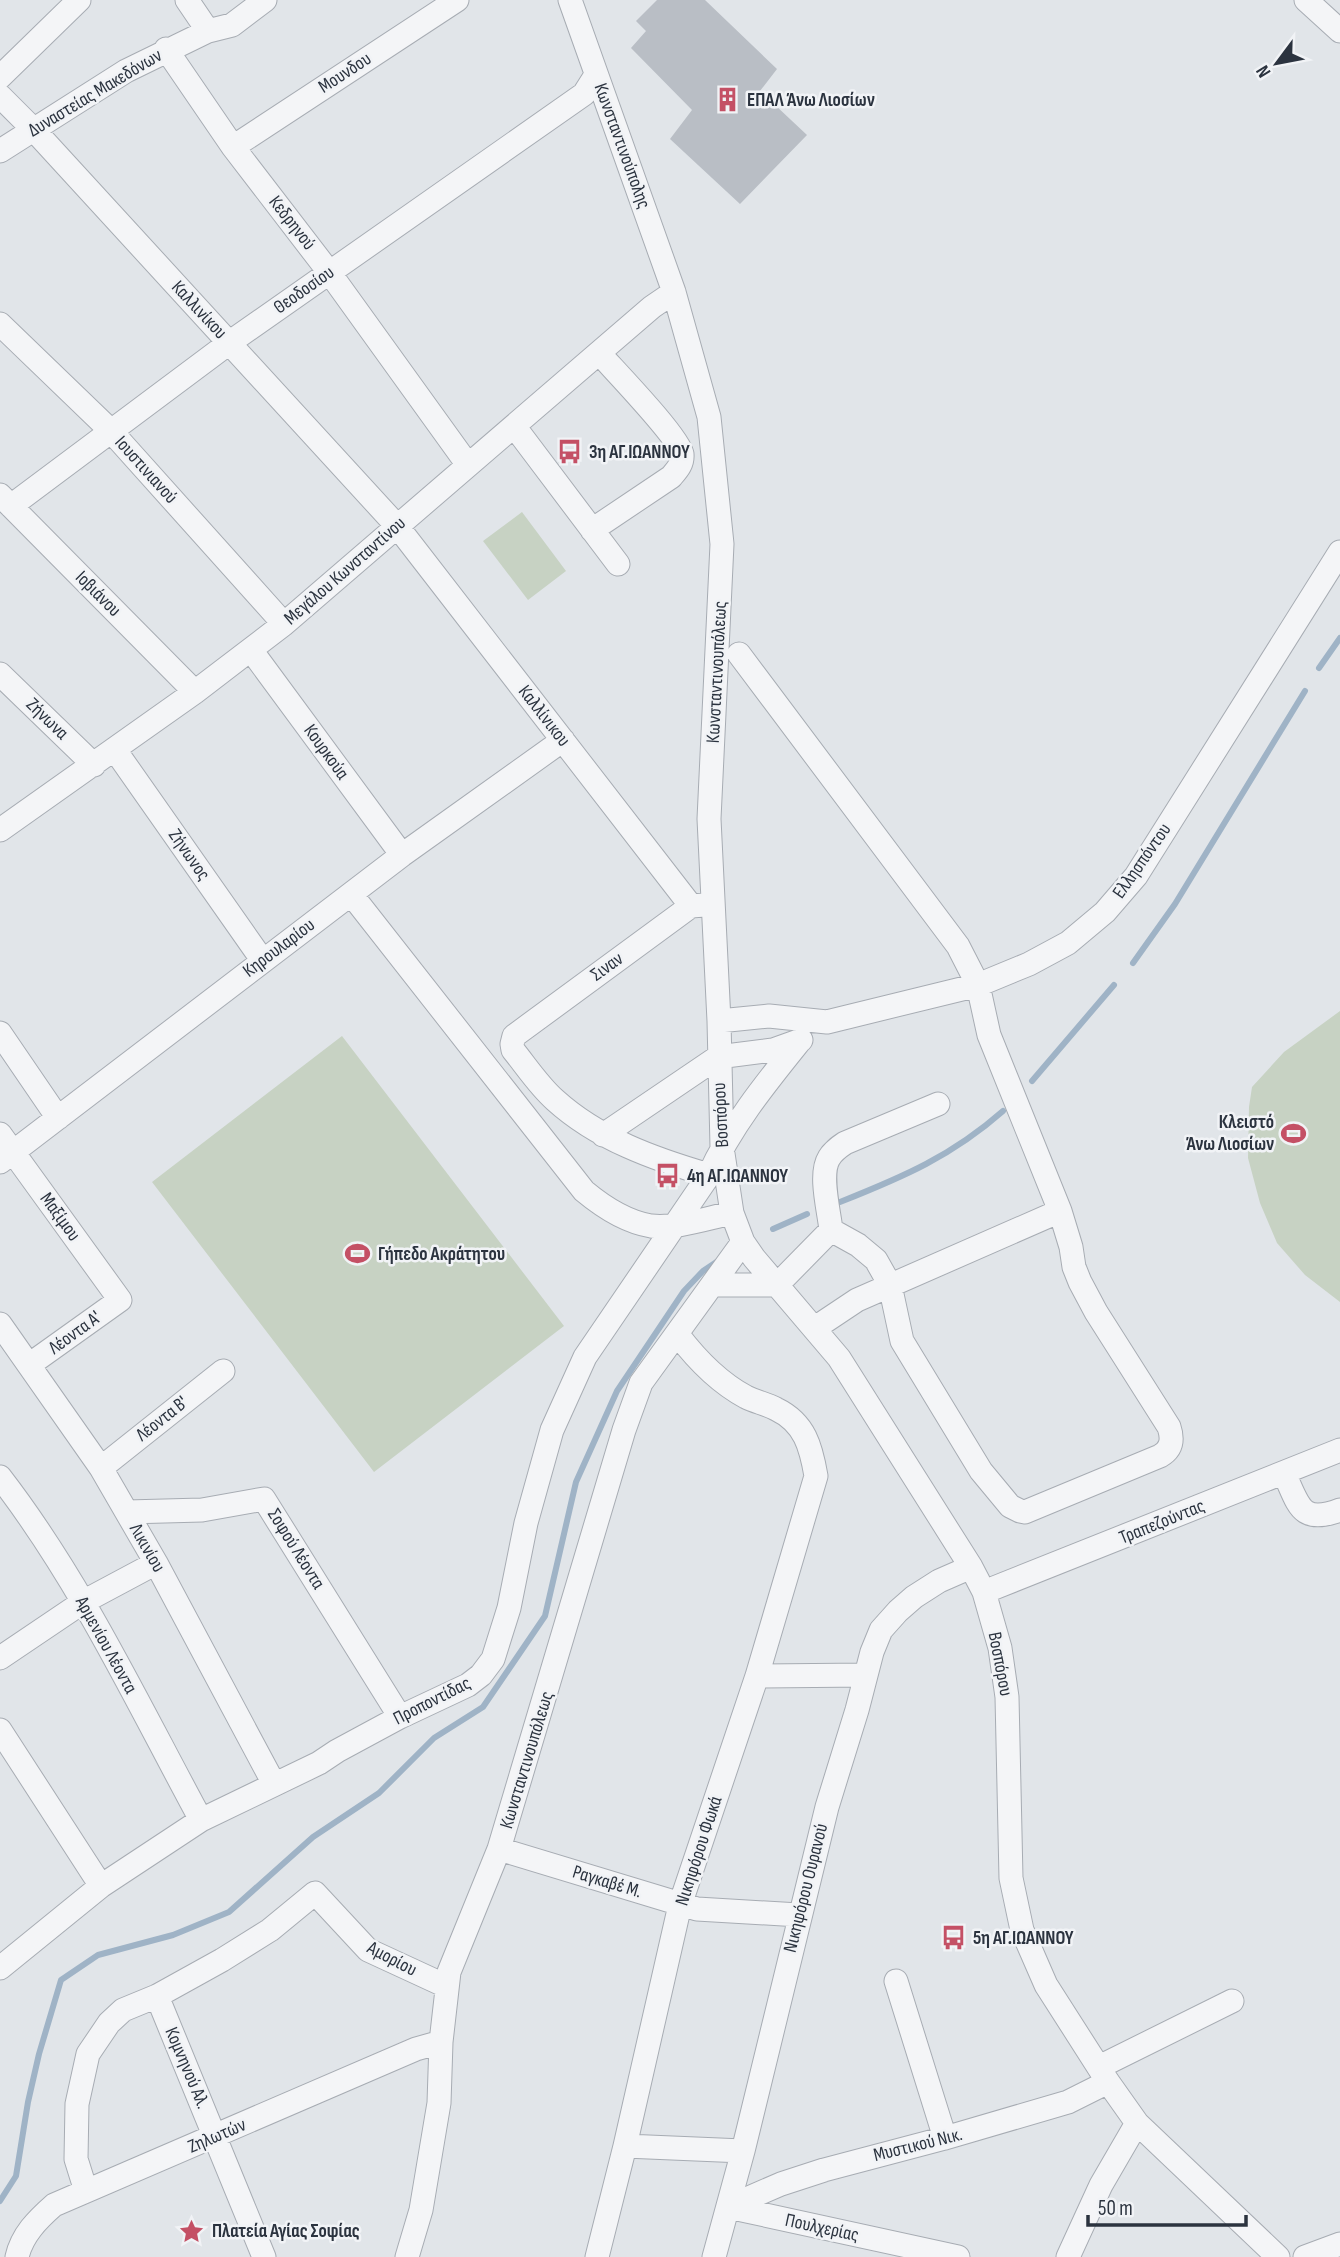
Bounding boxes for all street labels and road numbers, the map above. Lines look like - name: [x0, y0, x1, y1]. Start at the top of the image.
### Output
- street label: Δυναστείας Μακεδόνων: [24, 44, 167, 142]
- street label: Μουνδου: [314, 47, 376, 99]
- street label: Κωνσταντινούπολης: [589, 80, 655, 212]
- street label: Κεδρηνού: [264, 191, 320, 255]
- street label: Θεοδοσίου: [269, 261, 339, 319]
- street label: Καλλινίκου: [166, 276, 232, 344]
- street label: Ιουστινιανού: [110, 431, 182, 509]
- street label: Μεγάλου Κωνσταντίνου: [280, 512, 410, 630]
- street label: Ιοβιάνου: [70, 566, 126, 622]
- street label: Κωνσταντινουπόλεως: [702, 600, 732, 744]
- street label: Καλλίνικου: [513, 681, 575, 751]
- street label: Ζήνωνα: [21, 693, 73, 745]
- street label: Κουρκούα: [298, 720, 354, 784]
- street label: Ελλησπόντου: [1108, 819, 1176, 903]
- street label: Ζήνωνος: [163, 825, 215, 885]
- street label: Κηρουλαρίου: [239, 914, 319, 982]
- street label: Σιναν: [586, 947, 628, 986]
- street label: Βοσπόρου: [708, 1082, 734, 1148]
- street label: Μαξίμου: [35, 1188, 85, 1246]
- street label: Λέοντα Α': [43, 1306, 106, 1360]
- street label: Λέοντα Β': [131, 1392, 193, 1447]
- street label: Τραπεζούντας: [1116, 1494, 1208, 1550]
- street label: Σοφού Λέοντα: [262, 1504, 330, 1594]
- street label: Λικινίου: [123, 1519, 170, 1576]
- street label: Αρμενίου Λέοντα: [69, 1592, 142, 1698]
- street label: Βοσπόρου: [983, 1630, 1017, 1698]
- street label: Προποντίδας: [389, 1672, 475, 1730]
- street label: Κωνσταντινουπόλεως: [495, 1689, 559, 1831]
- street label: Νικηφόρου Φωκά: [670, 1793, 728, 1909]
- street label: Νικηφόρου Ουρανού: [779, 1821, 833, 1955]
- street label: Ραγκαβέ Μ.: [570, 1861, 644, 1903]
- street label: Αμορίου: [362, 1936, 421, 1982]
- street label: Κομνηνού Αλ.: [160, 2024, 214, 2112]
- street label: Ζηλωτών: [185, 2113, 250, 2158]
- street label: Μυστικού Νικ.: [871, 2123, 965, 2167]
- street label: Πουλχερίας: [783, 2209, 861, 2247]

